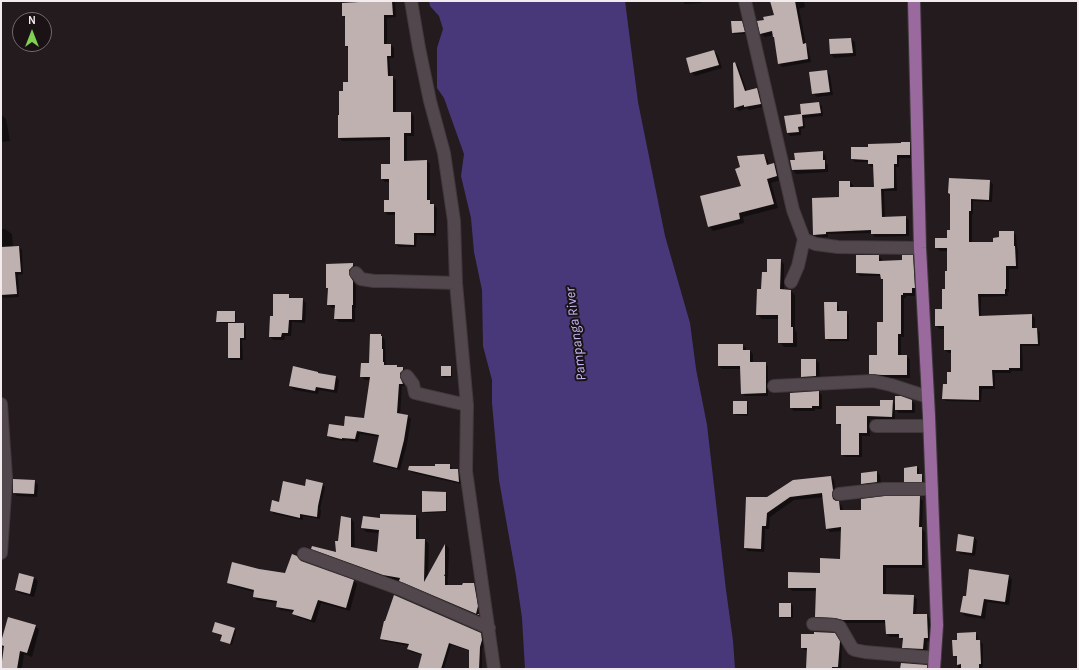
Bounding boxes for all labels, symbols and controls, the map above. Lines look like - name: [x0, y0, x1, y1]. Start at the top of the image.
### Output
- north arrow: [12, 12, 52, 52]
- text: N: [28, 14, 36, 27]
- water label: Pampanga River: [562, 286, 590, 382]

